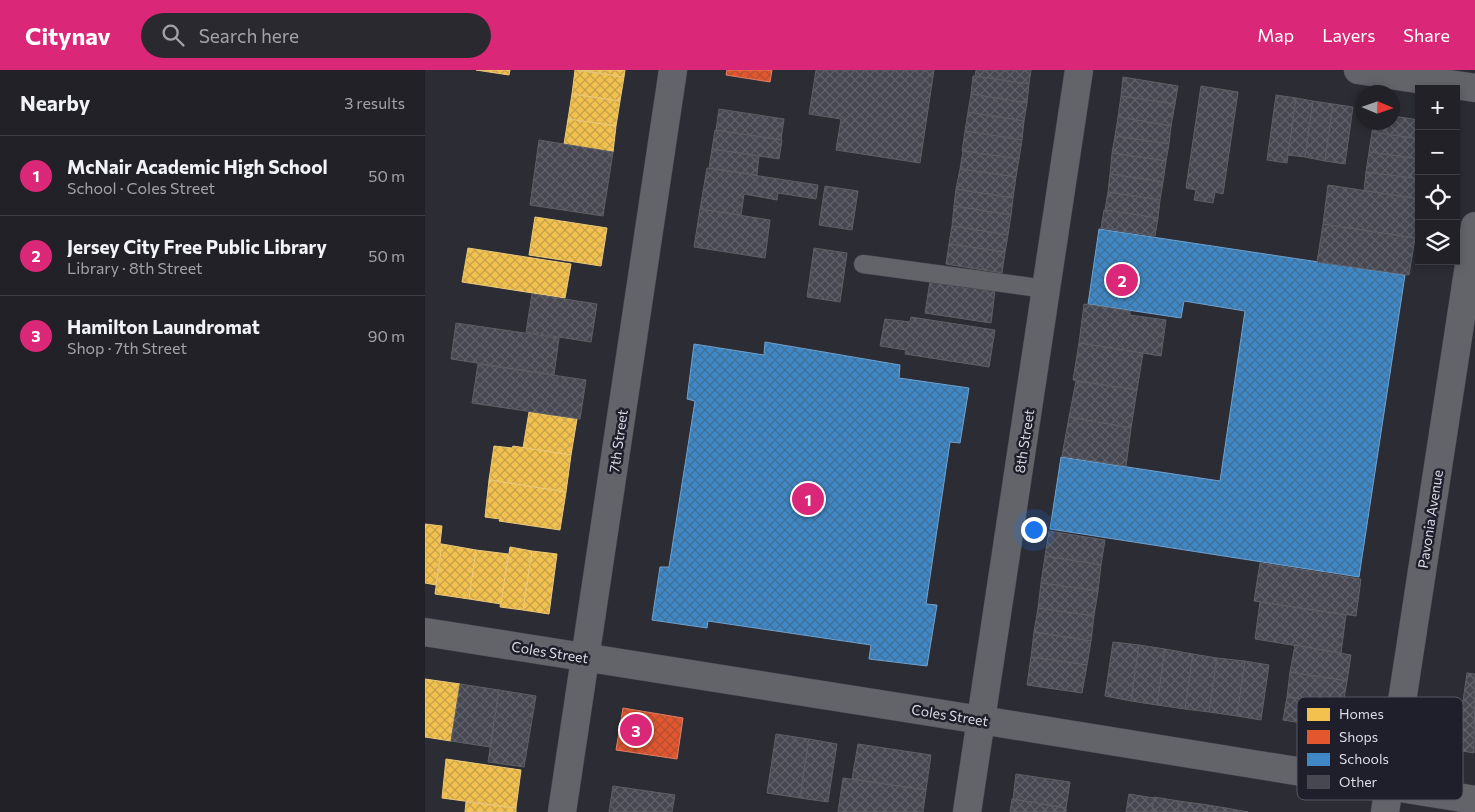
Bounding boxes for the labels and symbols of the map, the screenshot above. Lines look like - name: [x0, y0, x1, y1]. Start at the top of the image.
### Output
- north arrow: [1355, 85, 1400, 130]
- pin: 2: [1106, 261, 1138, 299]
- street label: 7th Street: [605, 408, 631, 474]
- street label: 8th Street: [1011, 408, 1037, 474]
- street label: Pavonia Avenue: [1414, 469, 1446, 569]
- pin: 1: [792, 480, 824, 518]
- your location: [1021, 517, 1047, 543]
- street label: Coles Street: [510, 638, 590, 666]
- legend: [1297, 697, 1463, 800]
- street label: Coles Street: [910, 701, 990, 729]
- text: Homes: [1339, 705, 1384, 722]
- pin: 3: [620, 711, 652, 749]
- text: Shops: [1339, 728, 1378, 745]
- text: Schools: [1339, 750, 1389, 767]
- text: Other: [1339, 773, 1378, 790]

